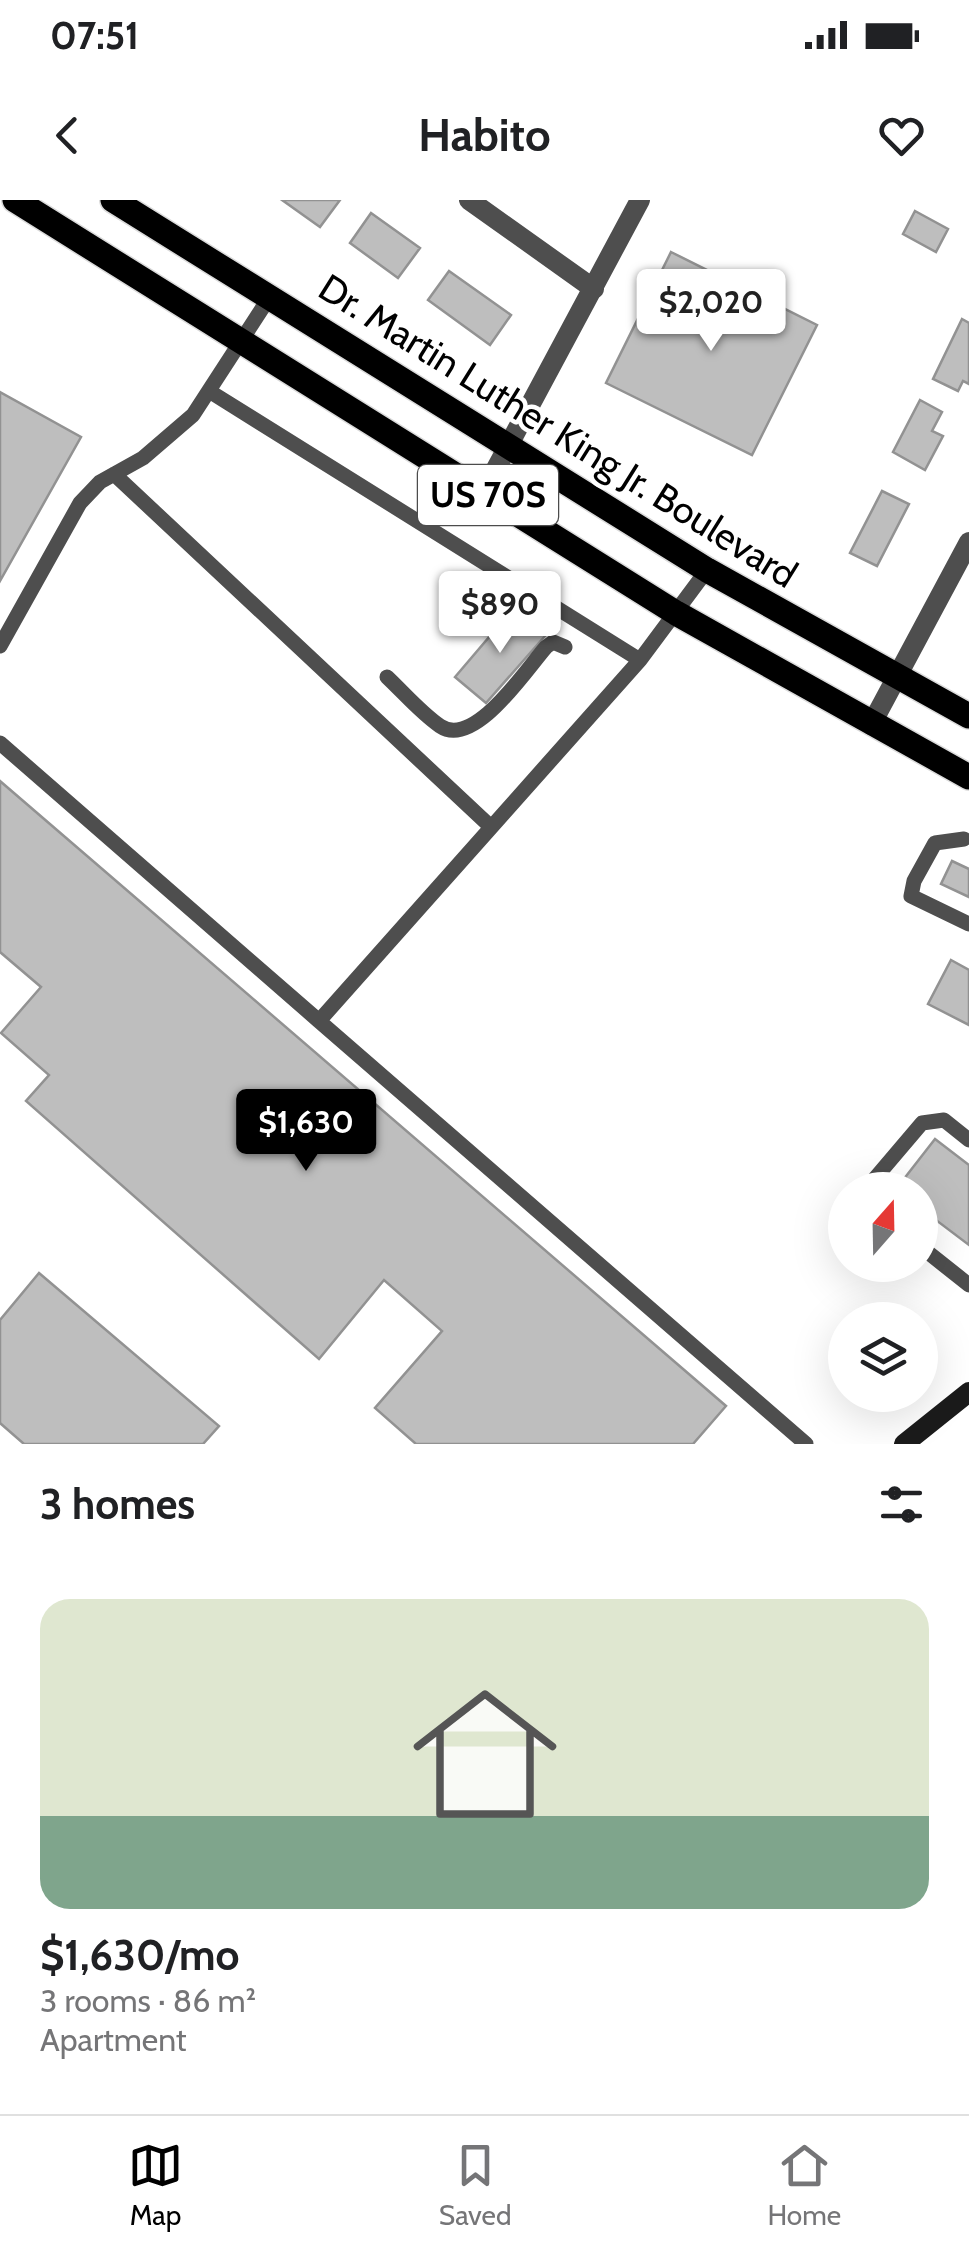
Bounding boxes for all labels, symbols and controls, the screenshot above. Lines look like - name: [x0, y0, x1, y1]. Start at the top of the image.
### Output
- text: 07:51: [50, 12, 139, 59]
- icon: back: [40, 108, 95, 163]
- text: Habito: [418, 108, 551, 162]
- icon: heart: [874, 108, 929, 163]
- street label: Dr. Martin Luther King Jr. Boulevard: [310, 264, 806, 598]
- pin: $2,020: [630, 269, 792, 354]
- text: $2,020: [659, 282, 763, 321]
- road number: US 70S: [418, 465, 558, 525]
- pin: $890: [441, 571, 559, 656]
- text: $890: [461, 584, 539, 623]
- pin: $1,630: [225, 1089, 387, 1174]
- text: $1,630: [258, 1102, 354, 1141]
- north arrow: [828, 1172, 938, 1282]
- map controls: [828, 1172, 938, 1412]
- button: layers: [828, 1302, 938, 1412]
- icon: filters: [874, 1477, 929, 1532]
- text: 3 homes: [40, 1478, 195, 1530]
- icon: home: [395, 1664, 575, 1844]
- text: $1,630/mo: [40, 1929, 239, 1981]
- text: 3 rooms · 86 m²: [40, 1981, 256, 2020]
- text: Apartment: [40, 2020, 187, 2059]
- tab: Map: [128, 2138, 183, 2232]
- tab: Saved: [439, 2138, 512, 2232]
- tab: Home: [767, 2138, 841, 2232]

